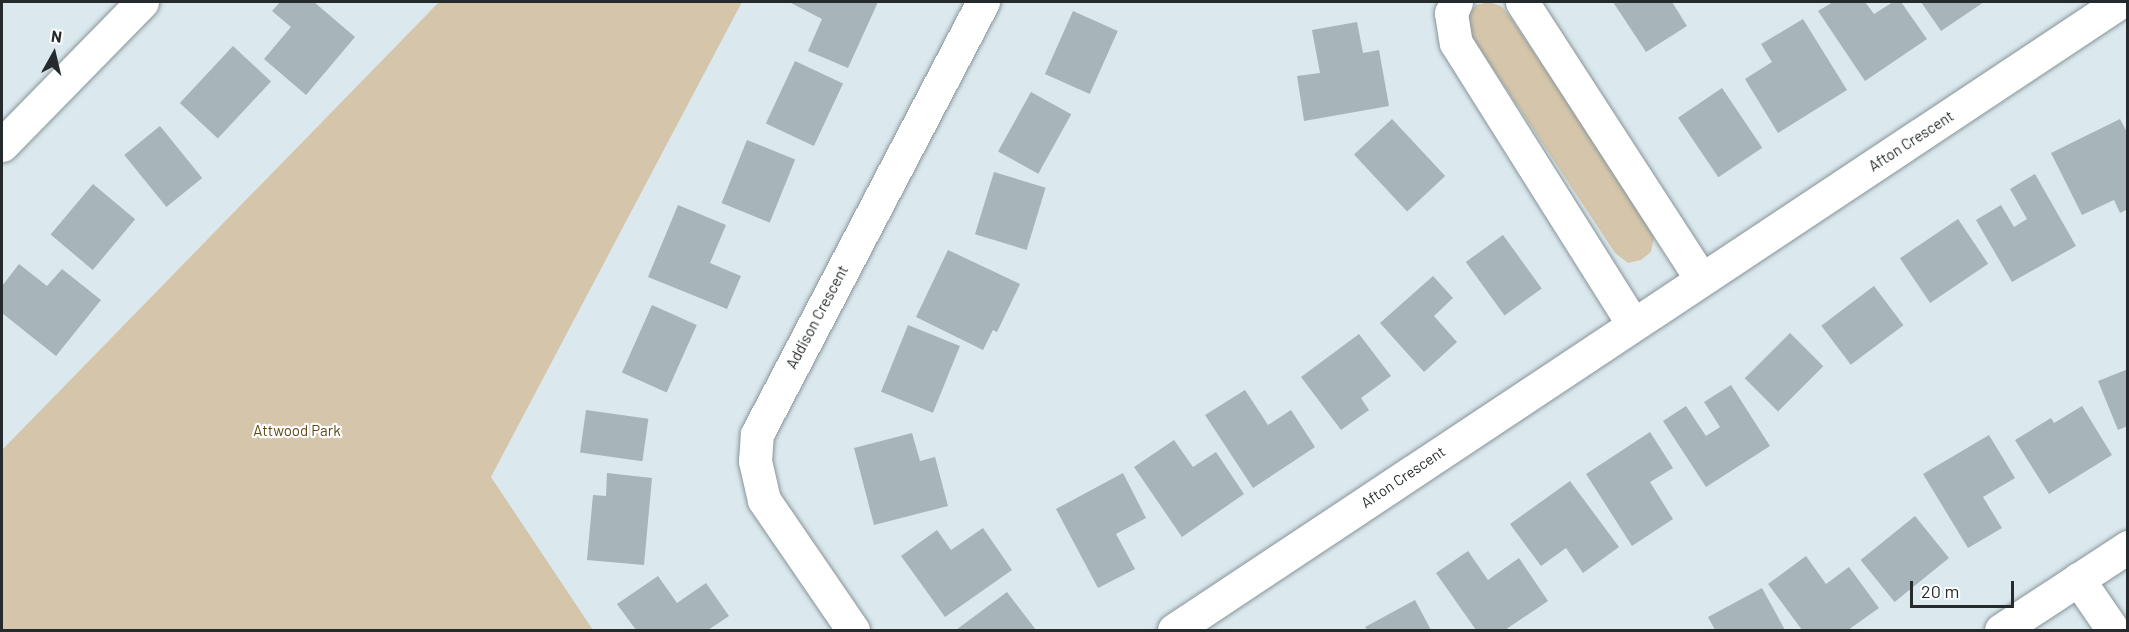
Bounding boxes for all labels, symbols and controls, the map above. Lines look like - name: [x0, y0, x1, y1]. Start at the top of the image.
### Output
- north arrow: [24, 24, 84, 84]
- text: N: [50, 26, 63, 46]
- street label: Afton Crescent: [1865, 107, 1957, 175]
- street label: Addison Crescent: [782, 262, 852, 372]
- park label: Attwood Park: [253, 422, 341, 440]
- street label: Afton Crescent: [1358, 442, 1448, 512]
- scale bar: [1913, 569, 2016, 607]
- text: 20 m: [1921, 580, 1959, 602]

